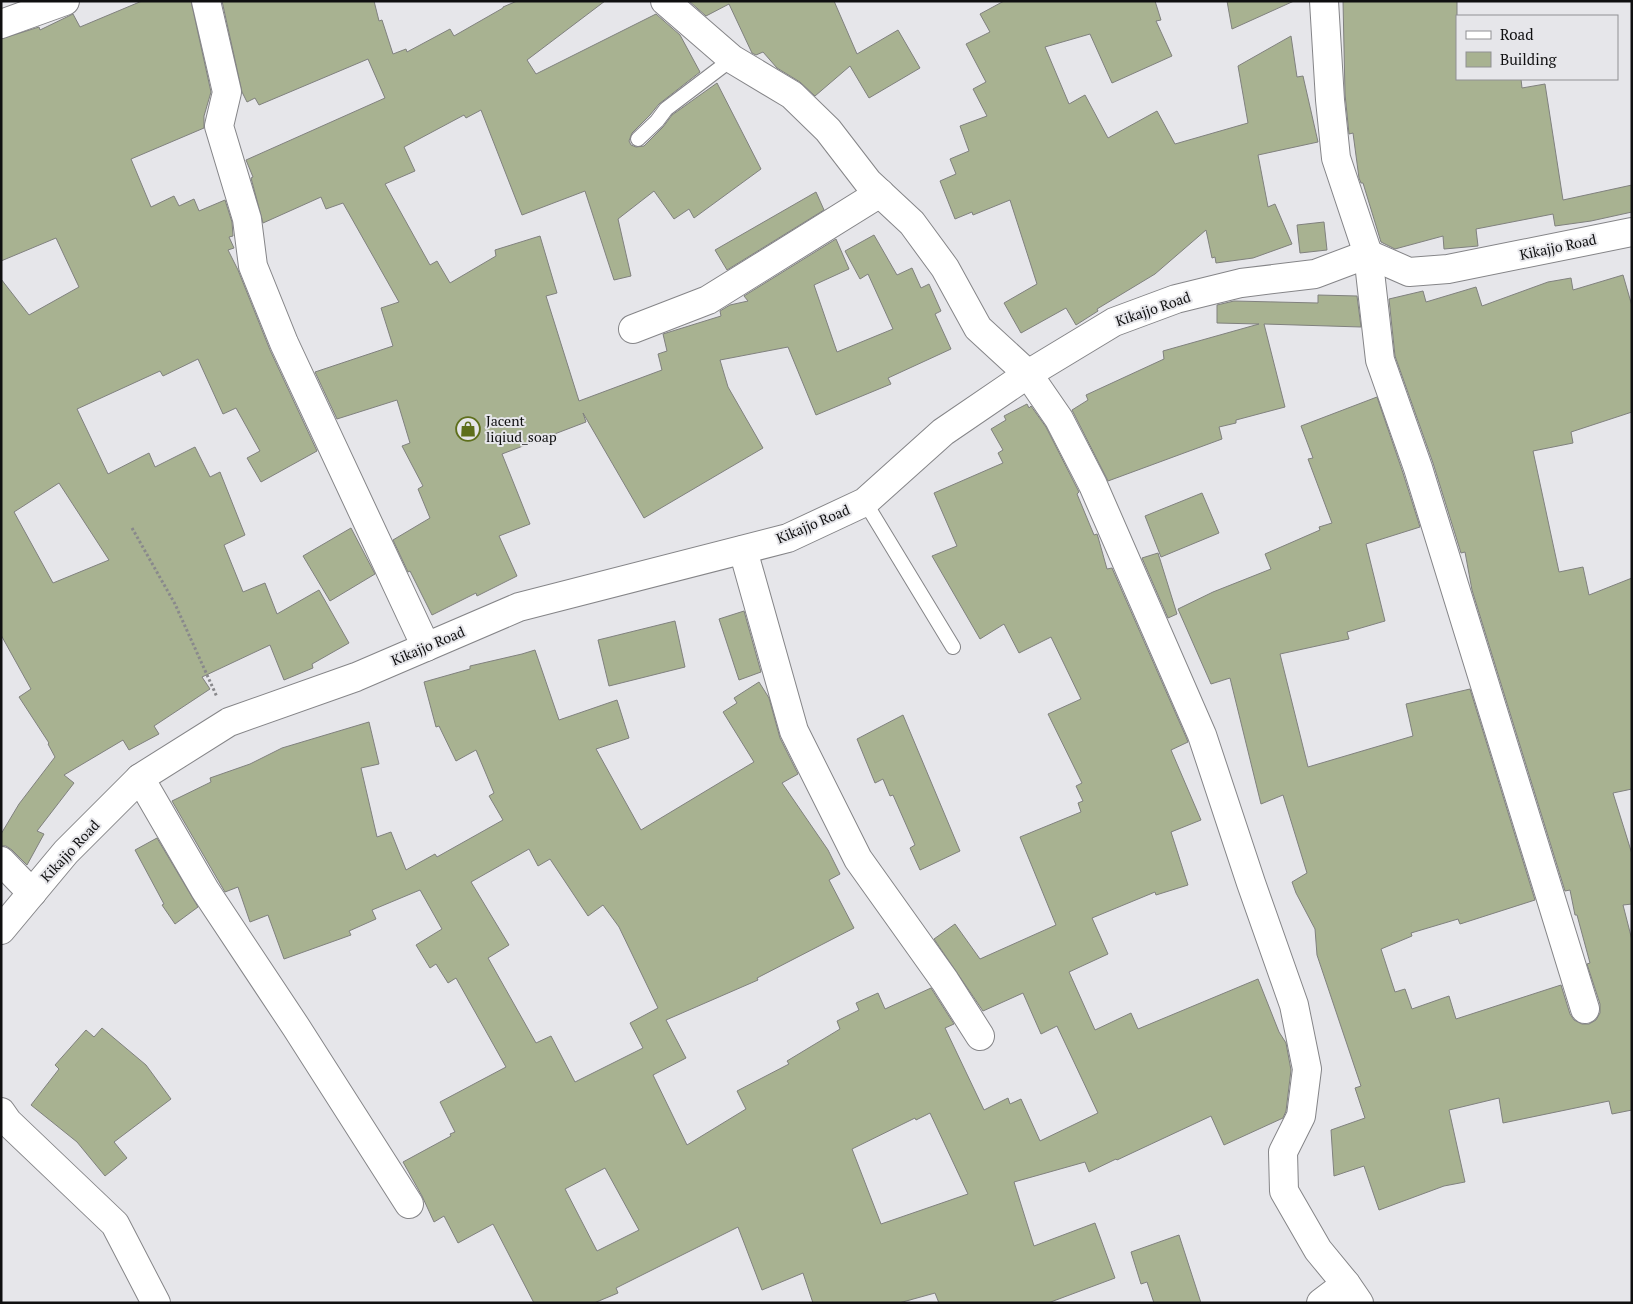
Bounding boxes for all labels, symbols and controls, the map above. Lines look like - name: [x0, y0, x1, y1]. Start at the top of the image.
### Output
- legend: [1456, 15, 1618, 80]
- text: Road: [1500, 24, 1533, 44]
- text: Building: [1500, 49, 1558, 69]
- street label: Kikajjo Road: [1518, 229, 1598, 264]
- street label: Kikajjo Road: [1113, 287, 1193, 330]
- place label: Jacent liqiud_soap: [486, 411, 557, 446]
- shop icon: Jacent liqiud_soap: [455, 416, 481, 442]
- street label: Kikajjo Road: [773, 499, 853, 548]
- street label: Kikajjo Road: [388, 621, 468, 670]
- street label: Kikajjo Road: [36, 815, 103, 886]

